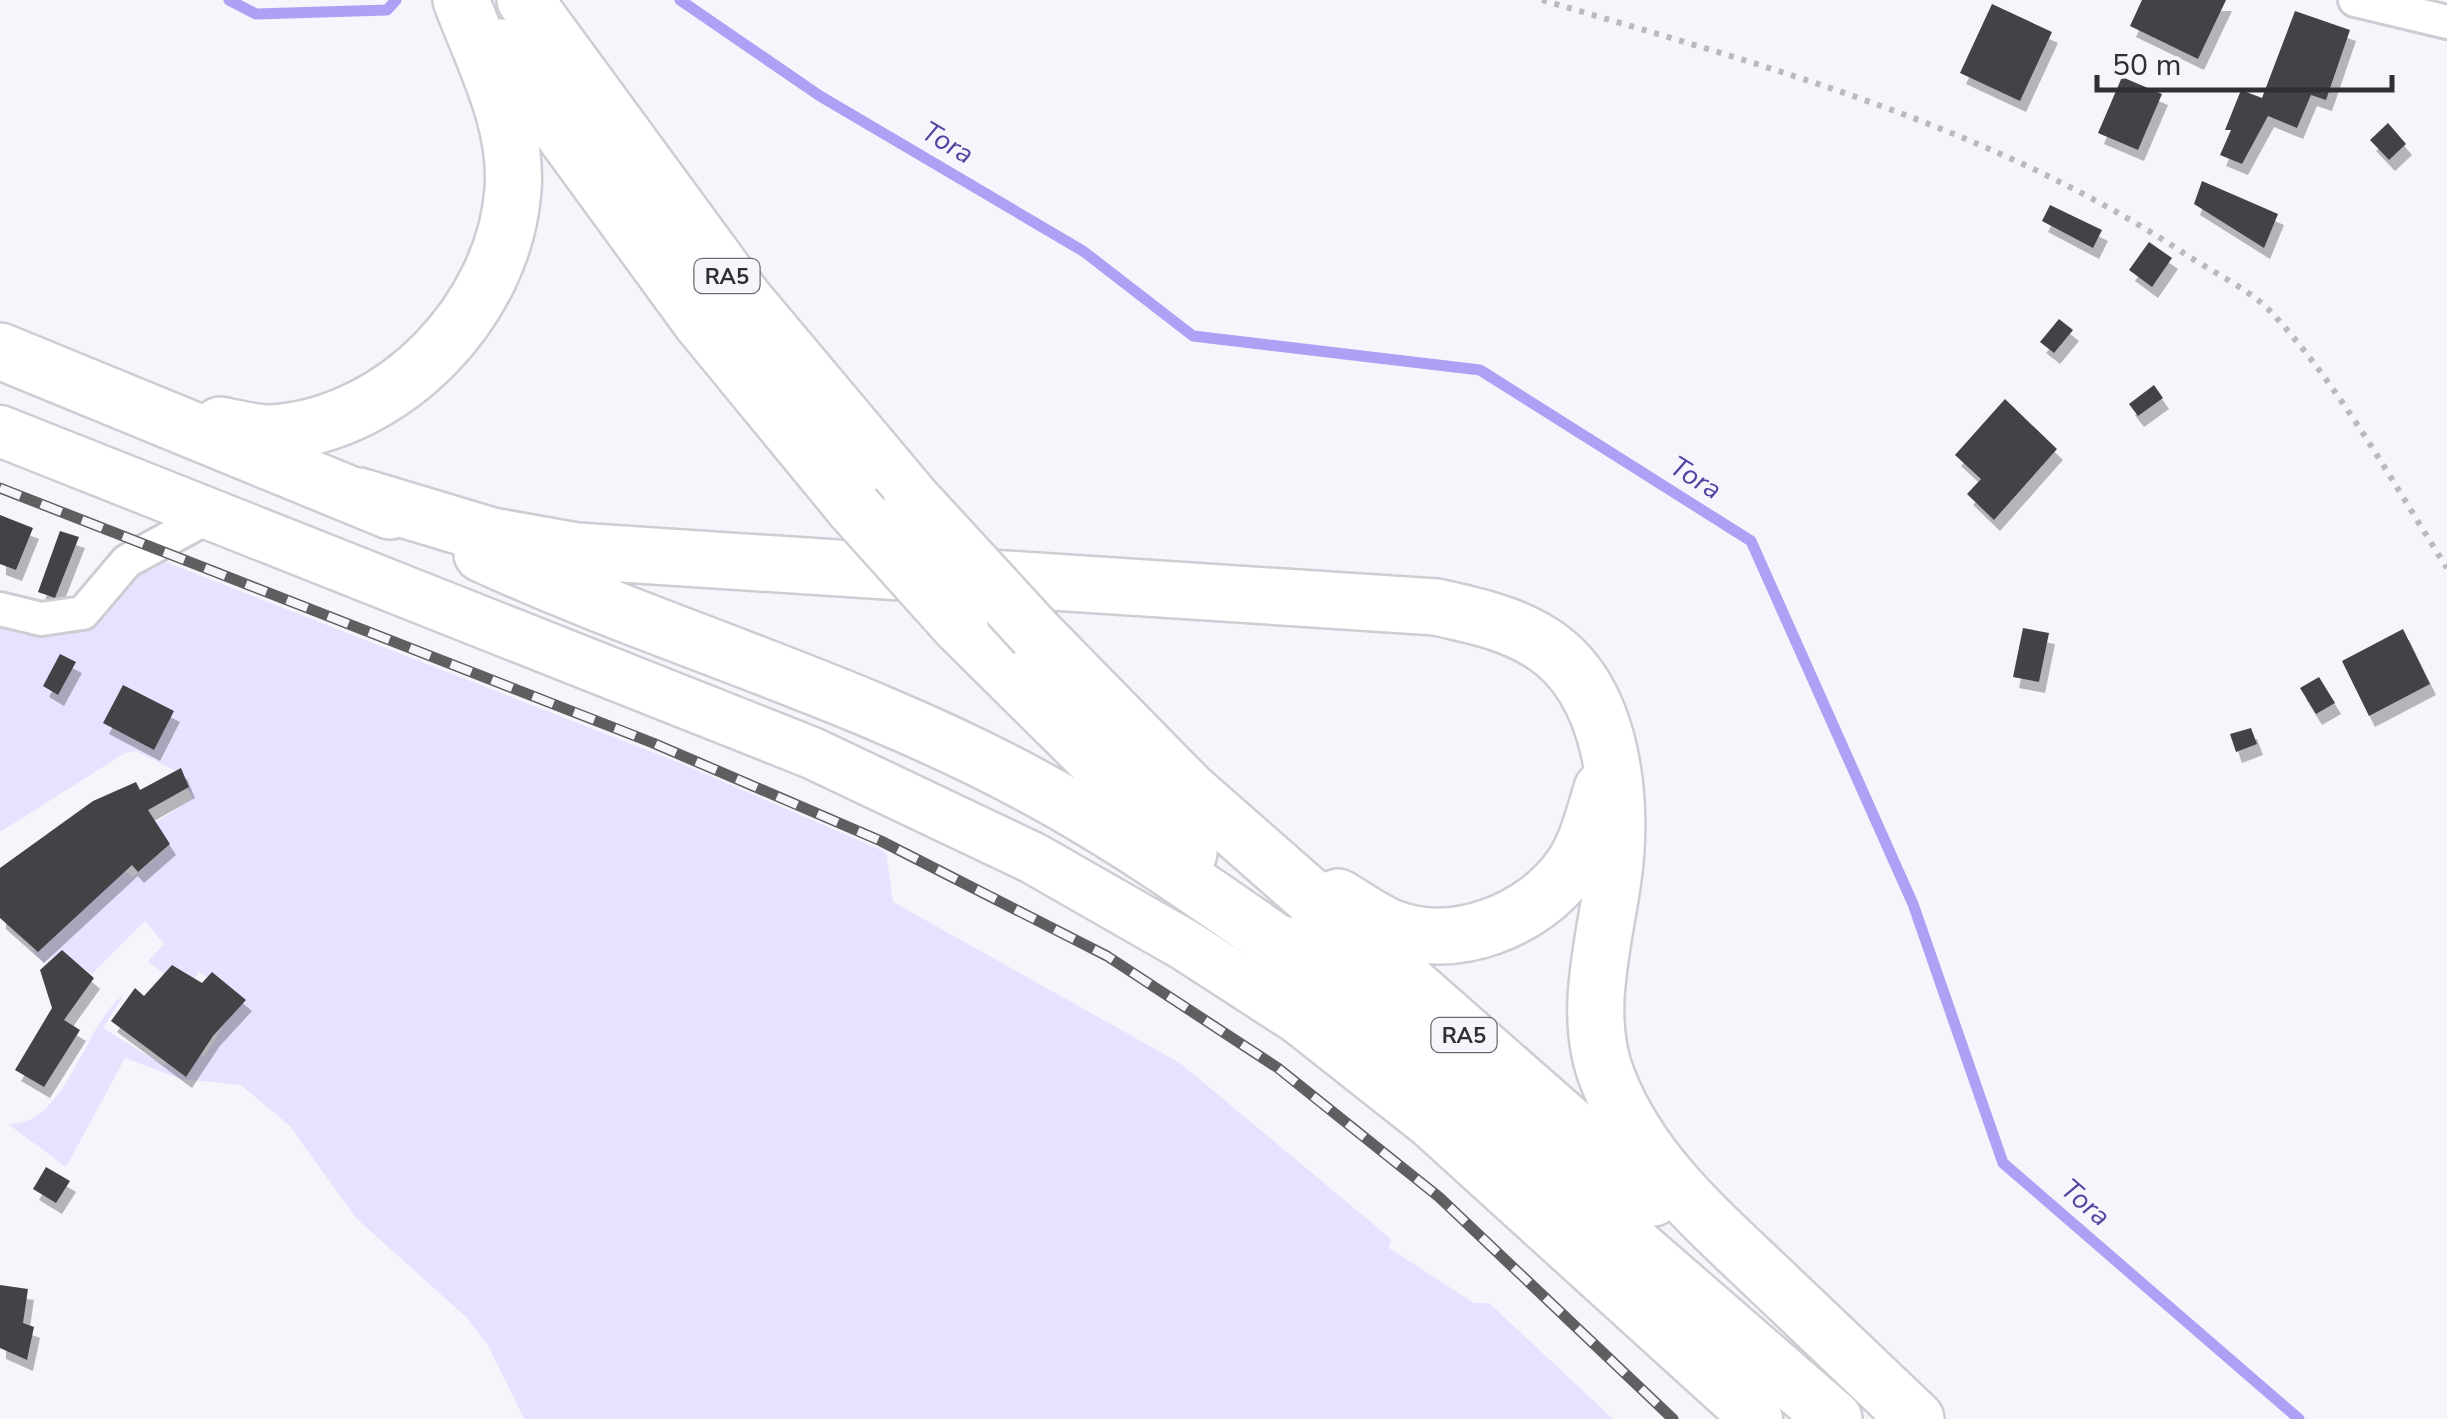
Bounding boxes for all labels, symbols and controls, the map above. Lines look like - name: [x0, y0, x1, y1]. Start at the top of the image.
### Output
- scale bar: [2097, 30, 2392, 92]
- text: 50 m: [2112, 45, 2181, 86]
- water label: Tora: [914, 112, 981, 173]
- road number: RA5: [694, 259, 760, 293]
- water label: Tora: [1662, 447, 1729, 509]
- road number: RA5: [1432, 1018, 1496, 1052]
- water label: Tora: [2052, 1170, 2119, 1235]

